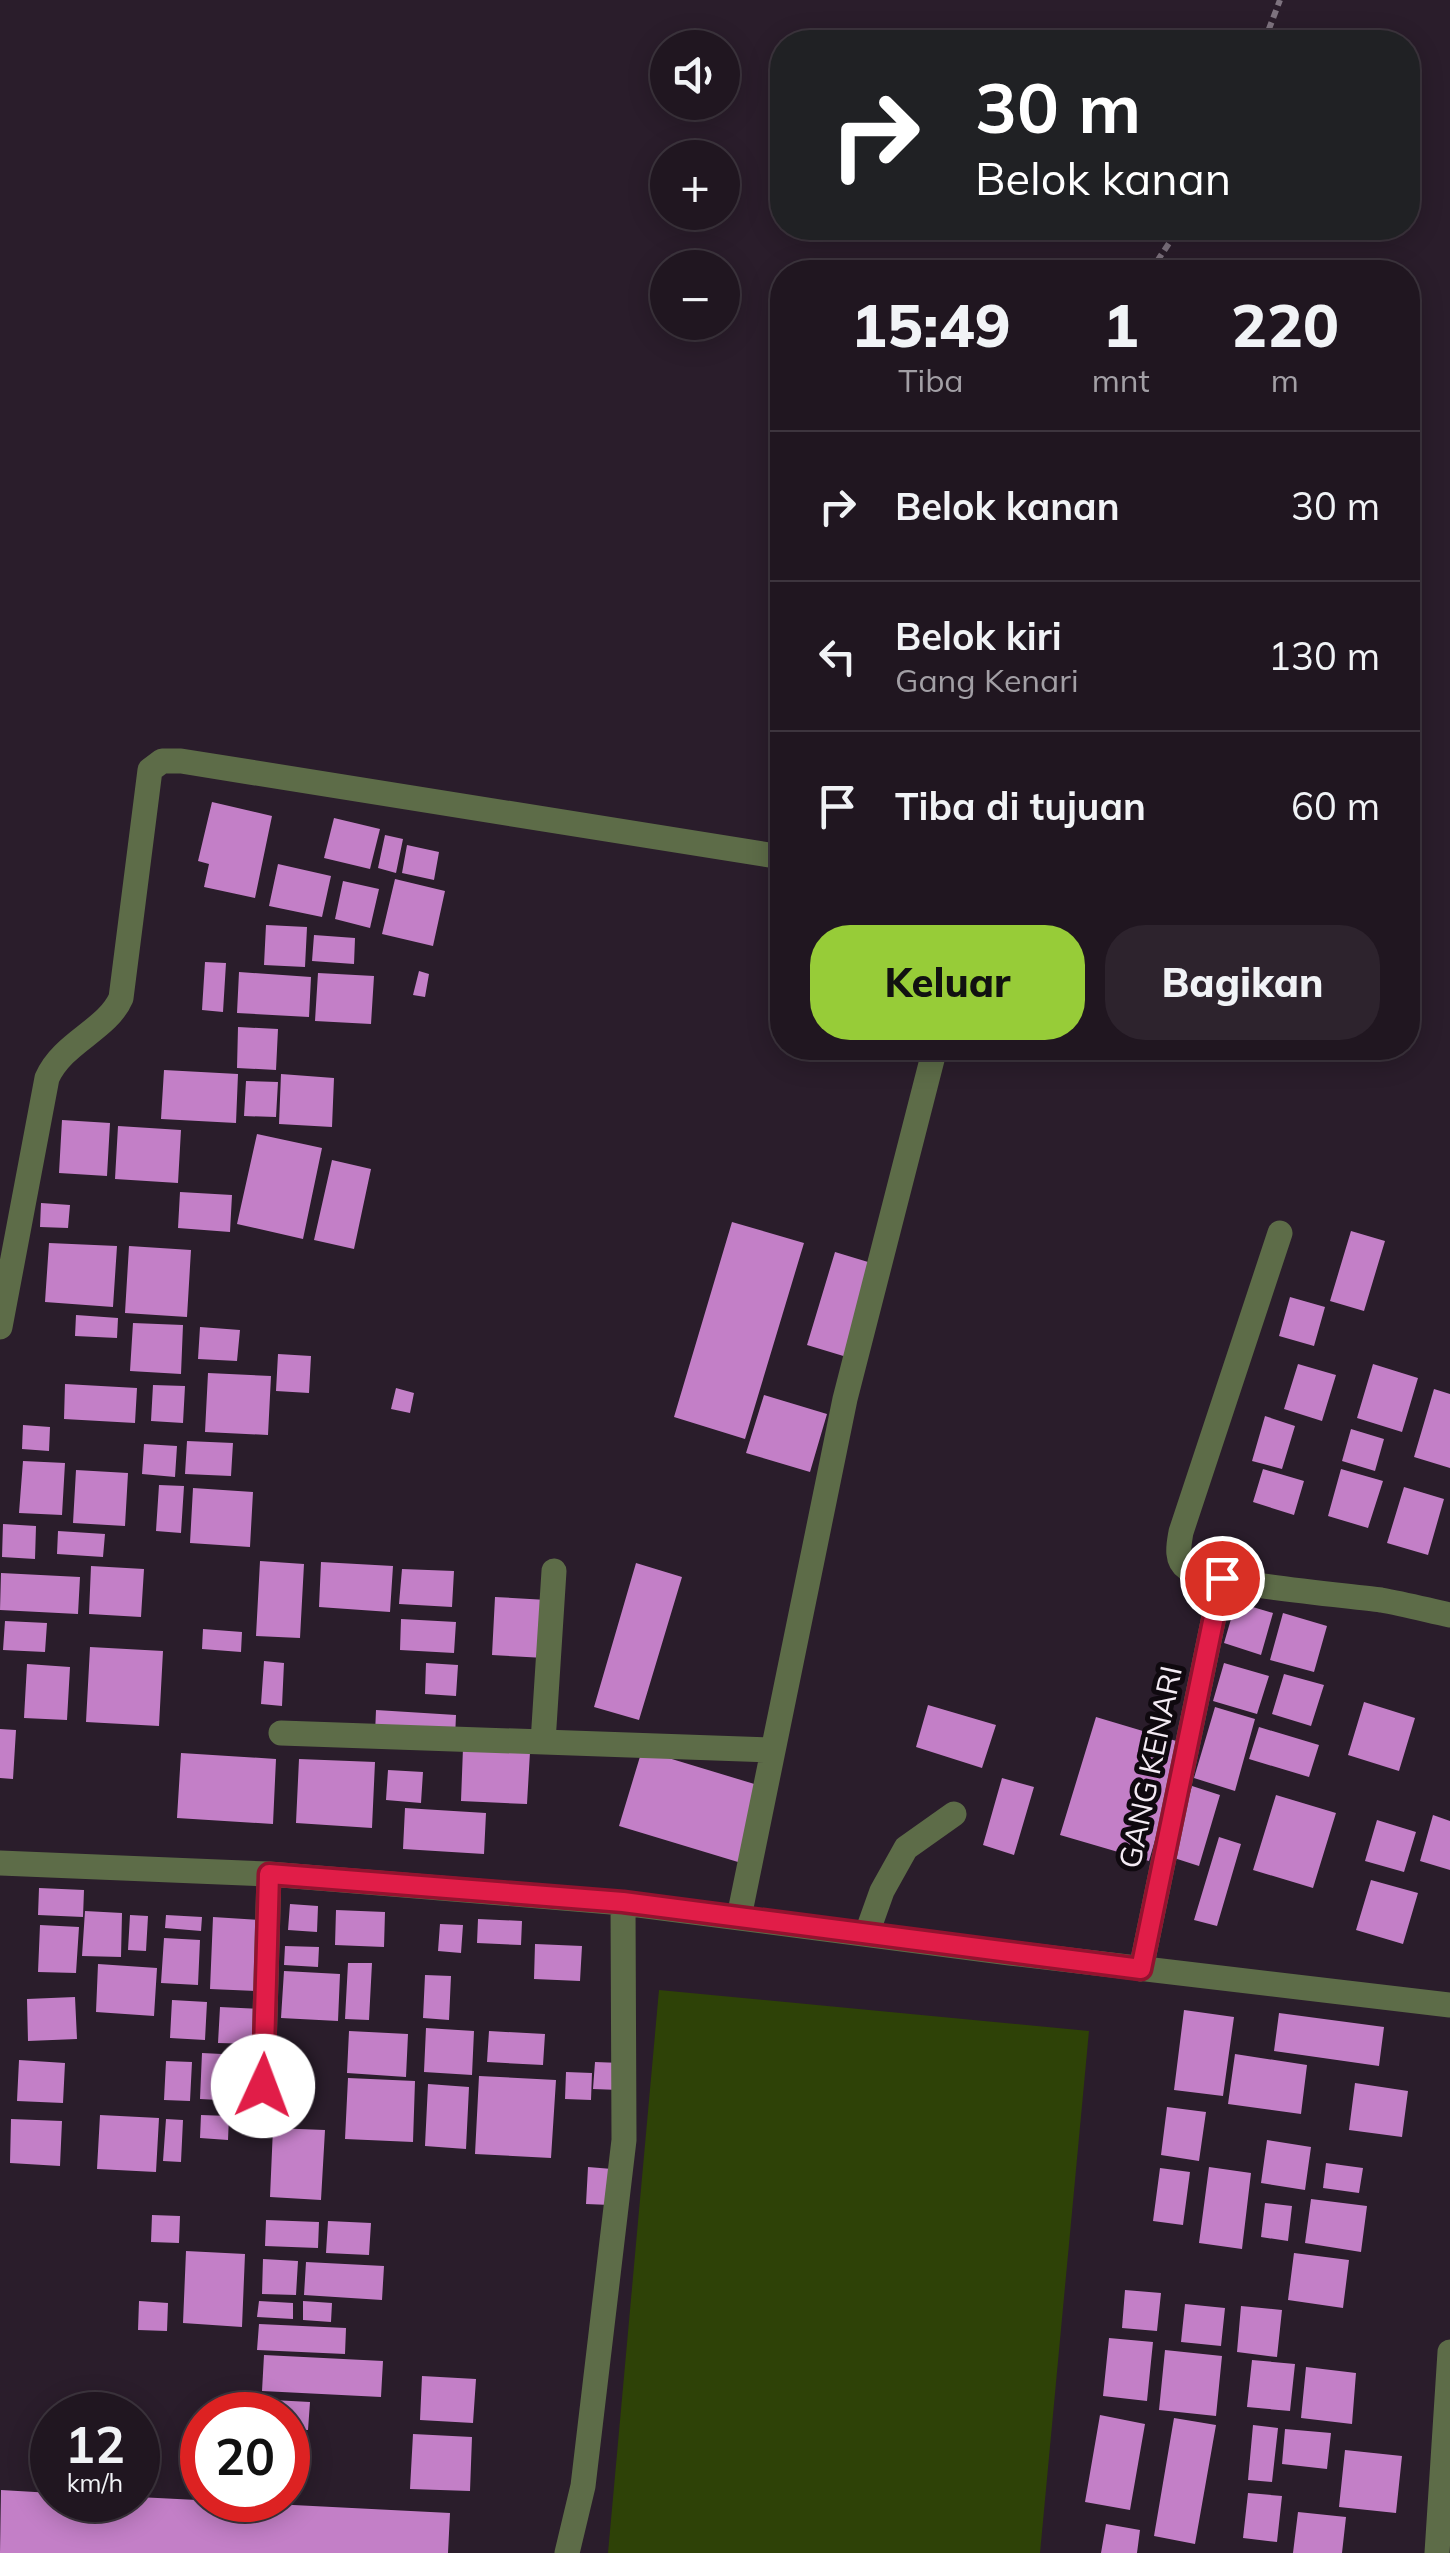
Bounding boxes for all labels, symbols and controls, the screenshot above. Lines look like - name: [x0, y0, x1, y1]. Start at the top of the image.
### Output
- map controls: [650, 30, 740, 340]
- button: sound: [650, 30, 740, 120]
- text: 30 m: [975, 63, 1141, 151]
- icon: right: [810, 70, 940, 200]
- button: +: [650, 140, 740, 230]
- text: Belok kanan: [975, 150, 1231, 206]
- button: −: [650, 250, 740, 340]
- text: 15:49: [851, 287, 1011, 362]
- text: 1: [1103, 287, 1139, 362]
- text: 220: [1231, 287, 1339, 362]
- text: Tiba: [898, 360, 964, 400]
- text: mnt: [1092, 360, 1150, 400]
- text: m: [1271, 360, 1299, 400]
- icon: right: [810, 479, 865, 534]
- text: Belok kanan: [895, 482, 1120, 530]
- text: 30 m: [1291, 482, 1380, 530]
- text: Belok kiri: [895, 612, 1062, 660]
- icon: left: [810, 629, 865, 684]
- text: 130 m: [1268, 632, 1380, 680]
- text: Gang Kenari: [895, 660, 1079, 700]
- icon: arrive: [810, 779, 865, 834]
- text: Tiba di tujuan: [895, 782, 1146, 830]
- text: 60 m: [1291, 782, 1380, 830]
- button: Keluar: [810, 925, 1085, 1040]
- button: Bagikan: [1105, 925, 1380, 1040]
- pin: [1180, 1536, 1265, 1621]
- icon: arrive: [1195, 1551, 1250, 1606]
- street label: GANG KENARI: [1110, 1662, 1190, 1872]
- position arrow: [211, 2034, 315, 2138]
- speed limit sign: 20: [180, 2392, 310, 2522]
- text: 12: [65, 2413, 125, 2476]
- text: km/h: [67, 2467, 123, 2498]

